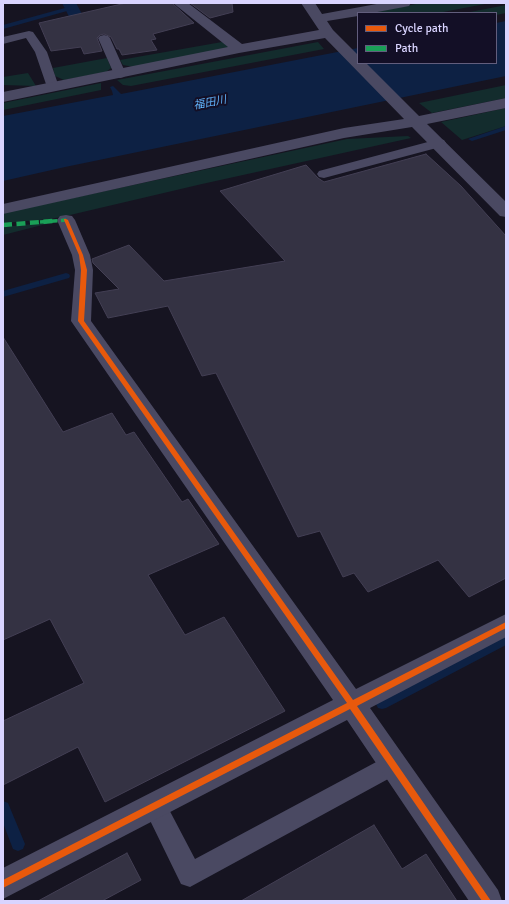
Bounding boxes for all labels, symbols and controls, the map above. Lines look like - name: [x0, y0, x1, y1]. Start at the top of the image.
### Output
- legend: [357, 12, 497, 64]
- text: Cycle path: [395, 21, 448, 36]
- text: Path: [395, 41, 418, 56]
- water label: 福田川: [193, 93, 227, 113]

